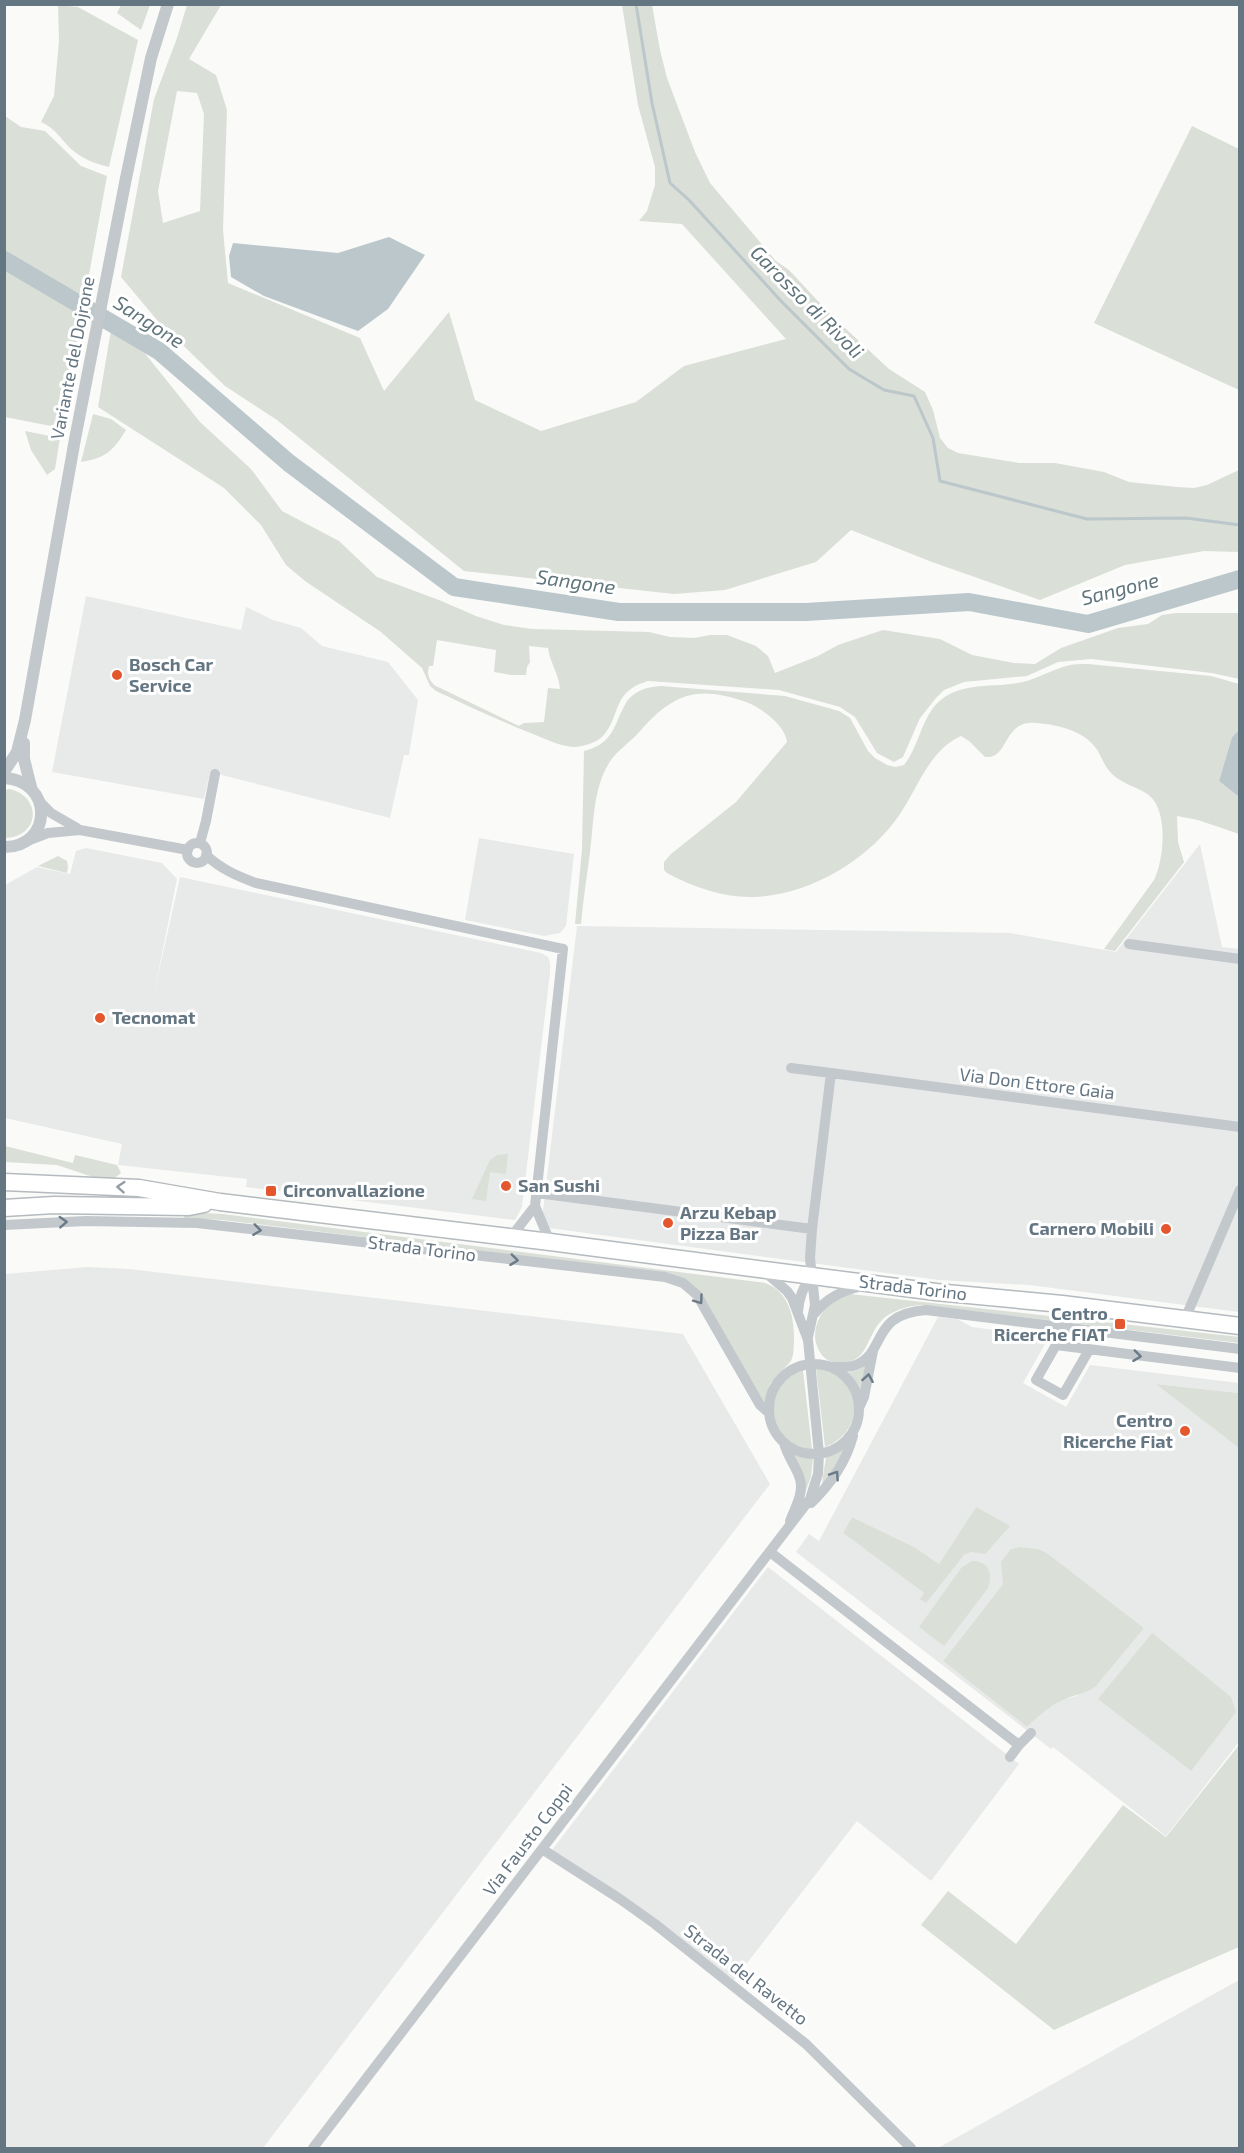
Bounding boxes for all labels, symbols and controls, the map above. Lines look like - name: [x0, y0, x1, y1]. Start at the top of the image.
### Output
- water label: Garosso di Rivoli: [746, 240, 869, 363]
- street label: Variante del Dojrone: [45, 274, 99, 441]
- water label: Sangone: [110, 289, 190, 353]
- water label: Sangone: [535, 564, 617, 598]
- water label: Sangone: [1078, 567, 1161, 609]
- place label: Bosch Car Service: [129, 653, 213, 696]
- marker: Bosch Car Service: [110, 668, 124, 682]
- place label: Tecnomat: [112, 1006, 196, 1028]
- marker: Tecnomat: [93, 1011, 107, 1025]
- street label: Via Don Ettore Gaia: [958, 1063, 1116, 1103]
- place label: San Sushi: [518, 1174, 600, 1196]
- place label: Circonvallazione: [283, 1179, 425, 1201]
- marker: San Sushi: [499, 1179, 513, 1193]
- one-way arrow: [116, 1180, 125, 1193]
- marker: Circonvallazione: [264, 1184, 278, 1198]
- place label: Arzu Kebap Pizza Bar: [680, 1201, 777, 1244]
- one-way arrow: [58, 1216, 67, 1229]
- marker: Arzu Kebap Pizza Bar: [661, 1216, 675, 1230]
- place label: Carnero Mobili: [1029, 1217, 1154, 1239]
- marker: Carnero Mobili: [1159, 1222, 1173, 1236]
- one-way arrow: [253, 1223, 262, 1236]
- street label: Strada Torino: [367, 1230, 477, 1266]
- one-way arrow: [509, 1253, 518, 1266]
- street label: Strada Torino: [858, 1269, 968, 1305]
- one-way arrow: [692, 1293, 703, 1304]
- place label: Centro Ricerche FIAT: [994, 1302, 1108, 1345]
- marker: Centro Ricerche FIAT: [1113, 1317, 1127, 1331]
- one-way arrow: [1133, 1349, 1142, 1362]
- one-way arrow: [861, 1373, 874, 1383]
- place label: Centro Ricerche Fiat: [1063, 1409, 1174, 1452]
- marker: Centro Ricerche Fiat: [1178, 1424, 1192, 1438]
- one-way arrow: [828, 1470, 839, 1481]
- street label: Via Fausto Coppi: [478, 1779, 577, 1900]
- street label: Strada del Ravetto: [680, 1919, 813, 2029]

